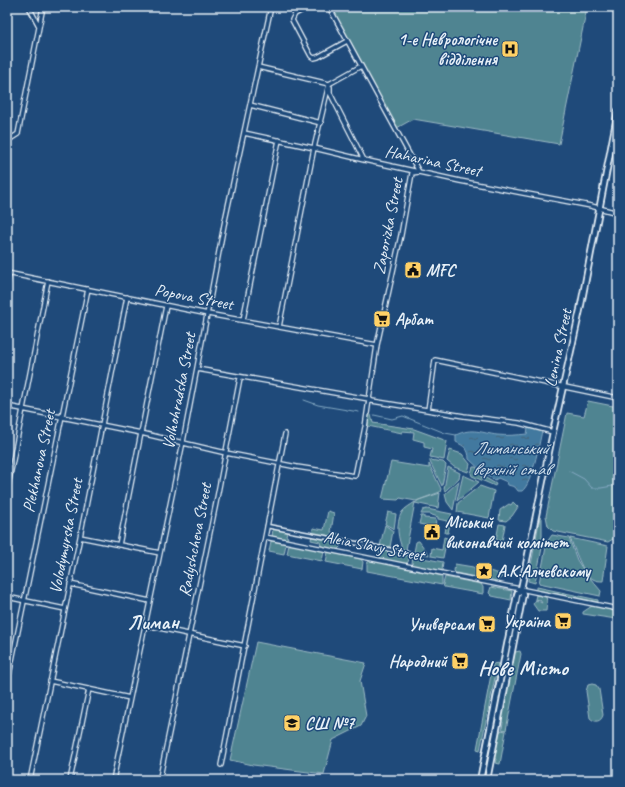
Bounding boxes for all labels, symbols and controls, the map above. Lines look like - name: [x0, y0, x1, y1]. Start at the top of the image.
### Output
- place label: 1-е Неврологічне відділення: [398, 29, 499, 70]
- hospital icon: 1-е Неврологічне відділення: [500, 39, 520, 59]
- street label: Haharina Street: [383, 141, 485, 182]
- street label: Zaporizka Street: [368, 174, 408, 276]
- public building icon: MFC: [403, 260, 423, 280]
- place label: MFC: [426, 260, 457, 281]
- street label: Popova Street: [153, 279, 237, 315]
- street label: Lenina Street: [540, 305, 577, 389]
- supermarket icon: Арбат: [372, 309, 392, 329]
- place label: Арбат: [395, 309, 434, 330]
- street label: Volhohradska Street: [157, 329, 201, 451]
- street label: Plekhanova Street: [18, 405, 61, 514]
- water label: Лиманський верхній став: [472, 437, 556, 480]
- street label: Volodymyrska Street: [45, 474, 88, 595]
- street label: Radyshcheva Street: [174, 479, 217, 598]
- place label: Міський виконавчий комітет: [445, 512, 569, 553]
- public building icon: Міський виконавчий комітет: [422, 522, 442, 542]
- street label: Aleia Slavy Street: [322, 526, 428, 566]
- place icon: А.К.Алчевскому: [474, 561, 494, 581]
- place label: А.К.Алчевскому: [497, 561, 592, 582]
- district label: Лиман: [127, 609, 180, 635]
- place label: Україна: [502, 611, 551, 632]
- supermarket icon: Україна: [553, 611, 573, 631]
- place label: Универсам: [408, 614, 475, 635]
- supermarket icon: Универсам: [477, 614, 497, 634]
- place label: Народний: [389, 651, 449, 672]
- supermarket icon: Народний: [450, 651, 470, 671]
- district label: Нове Місто: [478, 655, 569, 681]
- school or university icon: СШ №7: [282, 713, 302, 733]
- place label: СШ №7: [305, 713, 356, 734]

